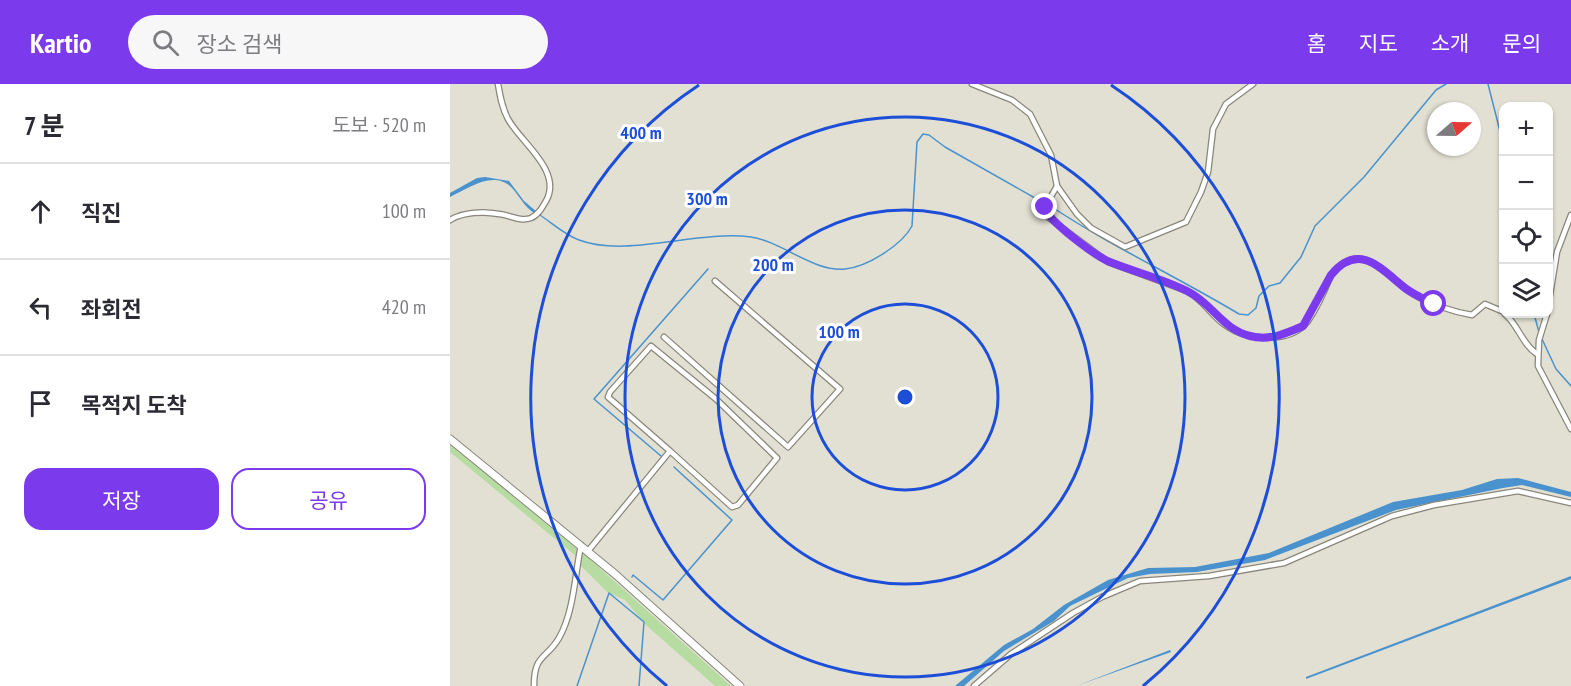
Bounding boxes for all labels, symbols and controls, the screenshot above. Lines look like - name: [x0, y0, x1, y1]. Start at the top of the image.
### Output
- search box: [128, 15, 548, 69]
- text: Kartio: [30, 24, 92, 61]
- icon: search: [149, 26, 182, 59]
- text: 장소 검색: [197, 30, 282, 58]
- text: 홈: [1307, 30, 1326, 57]
- text: 지도: [1359, 30, 1398, 57]
- text: 소개: [1431, 30, 1469, 57]
- text: 문의: [1502, 30, 1541, 57]
- north arrow: [1427, 102, 1481, 156]
- map controls: [1499, 102, 1553, 318]
- button: +: [1499, 102, 1553, 156]
- text: 7 분: [24, 109, 65, 142]
- text: 도보 · 520 m: [332, 112, 426, 138]
- text: 400 m: [620, 121, 662, 144]
- button: −: [1499, 156, 1553, 210]
- text: 300 m: [686, 187, 728, 210]
- route end: [1031, 193, 1057, 219]
- icon: ahead: [24, 195, 57, 228]
- text: 100 m: [382, 198, 426, 224]
- text: 직진: [81, 199, 121, 227]
- button: locate: [1499, 210, 1553, 264]
- text: 200 m: [752, 253, 794, 276]
- button: layers: [1499, 264, 1553, 318]
- route start: [1420, 290, 1446, 316]
- icon: left: [24, 291, 57, 324]
- text: 420 m: [382, 294, 426, 320]
- text: 좌회전: [81, 295, 142, 323]
- text: 100 m: [818, 320, 860, 343]
- icon: arrive: [24, 387, 57, 420]
- centre of rings: [895, 387, 915, 407]
- text: 목적지 도착: [81, 391, 187, 419]
- button: 저장: [24, 468, 219, 530]
- button: 공유: [231, 468, 426, 530]

